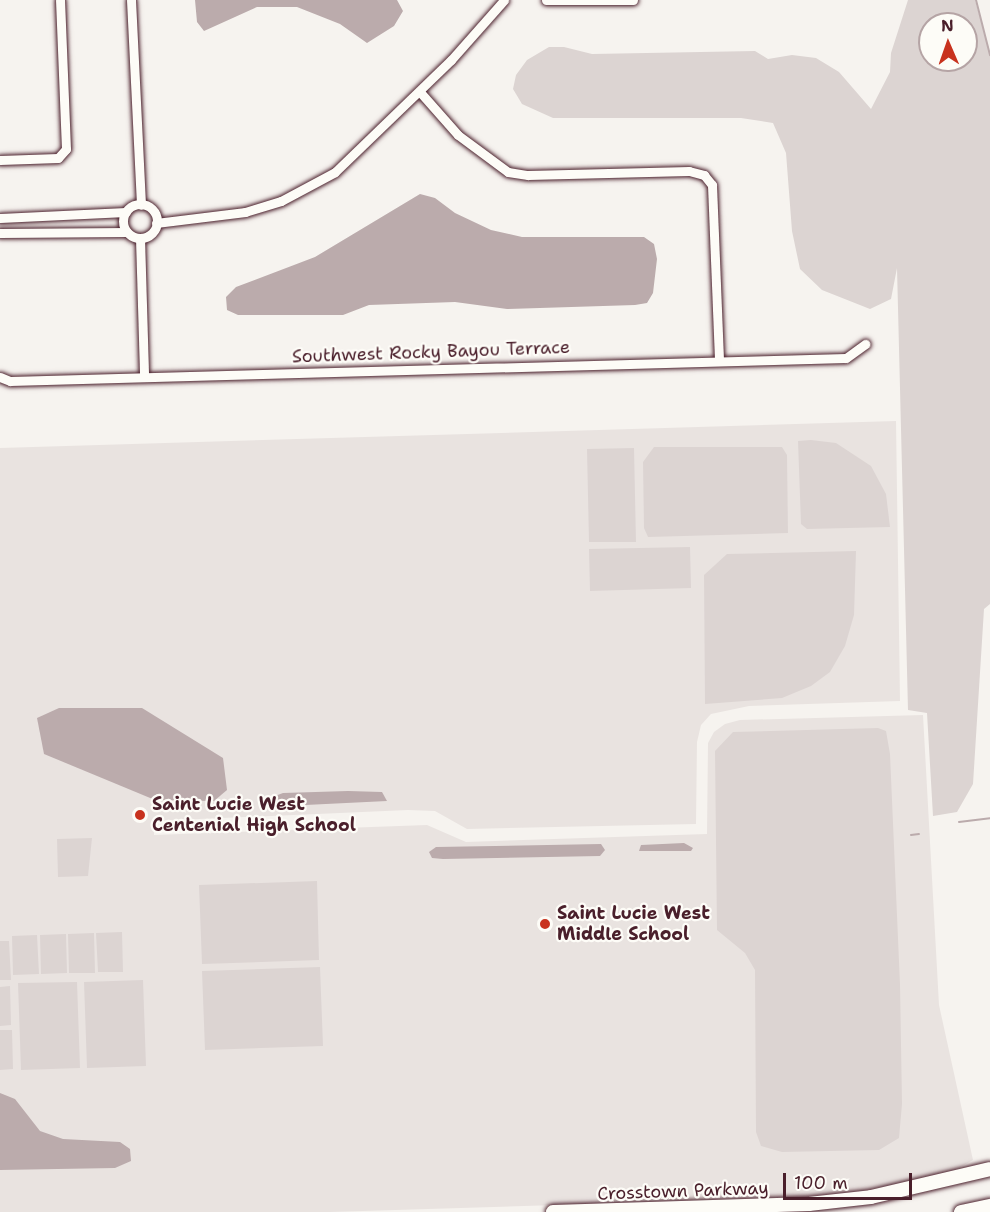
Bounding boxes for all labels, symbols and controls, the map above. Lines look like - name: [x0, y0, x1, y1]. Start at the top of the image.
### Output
- north arrow: [918, 12, 978, 72]
- text: N: [941, 15, 954, 36]
- street label: Southwest Rocky Bayou Terrace: [292, 336, 570, 368]
- place label: Saint Lucie West Centenial High School: [152, 794, 356, 836]
- marker: Saint Lucie West Centenial High School: [133, 808, 147, 822]
- place label: Saint Lucie West Middle School: [557, 903, 710, 946]
- marker: Saint Lucie West Middle School: [538, 917, 552, 931]
- scale bar: [786, 1161, 915, 1199]
- text: 100 m: [794, 1171, 848, 1195]
- street label: Crosstown Parkway: [597, 1177, 769, 1205]

